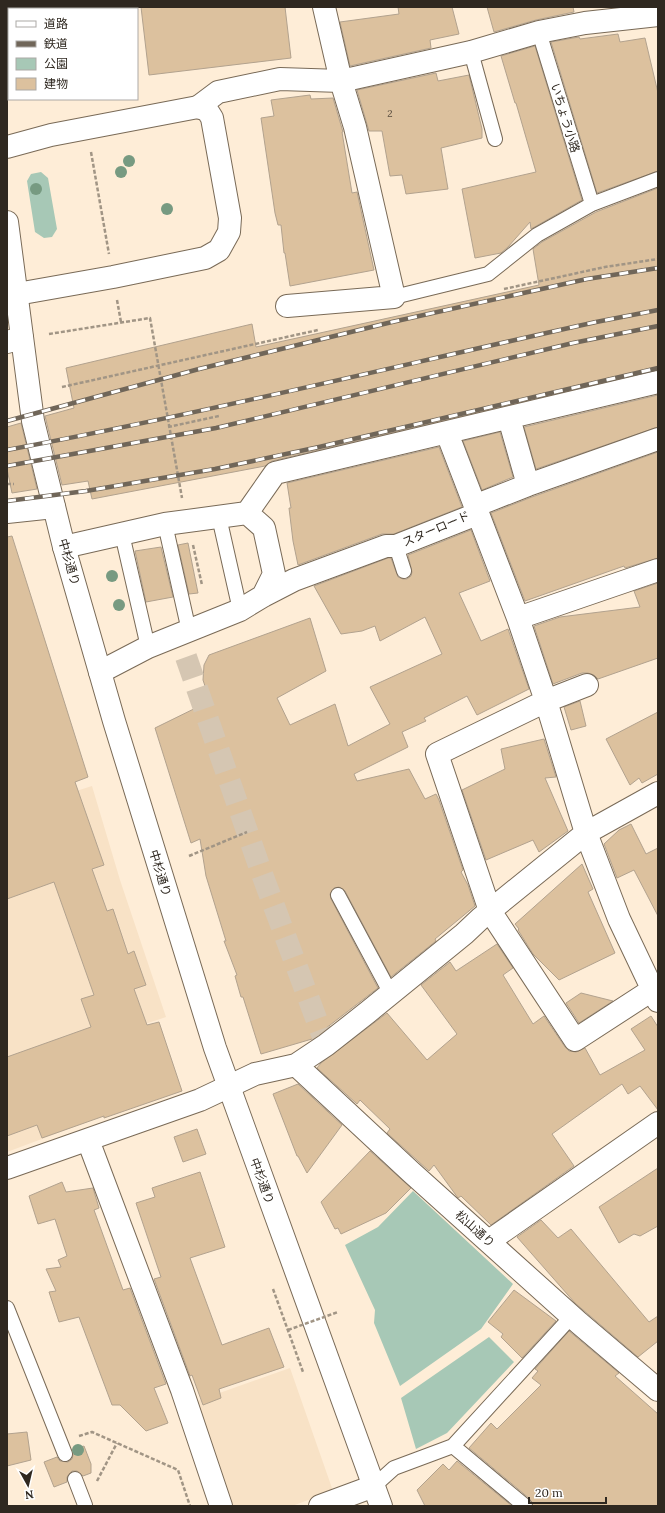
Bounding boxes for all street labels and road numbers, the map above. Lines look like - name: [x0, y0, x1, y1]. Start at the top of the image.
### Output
- street label: いちょう小路: [548, 81, 583, 154]
- street label: スターロード: [400, 508, 472, 550]
- street label: 中杉通り: [56, 537, 83, 587]
- street label: 中杉通り: [146, 848, 175, 898]
- street label: 中杉通り: [247, 1156, 278, 1206]
- street label: 松山通り: [452, 1207, 498, 1250]

